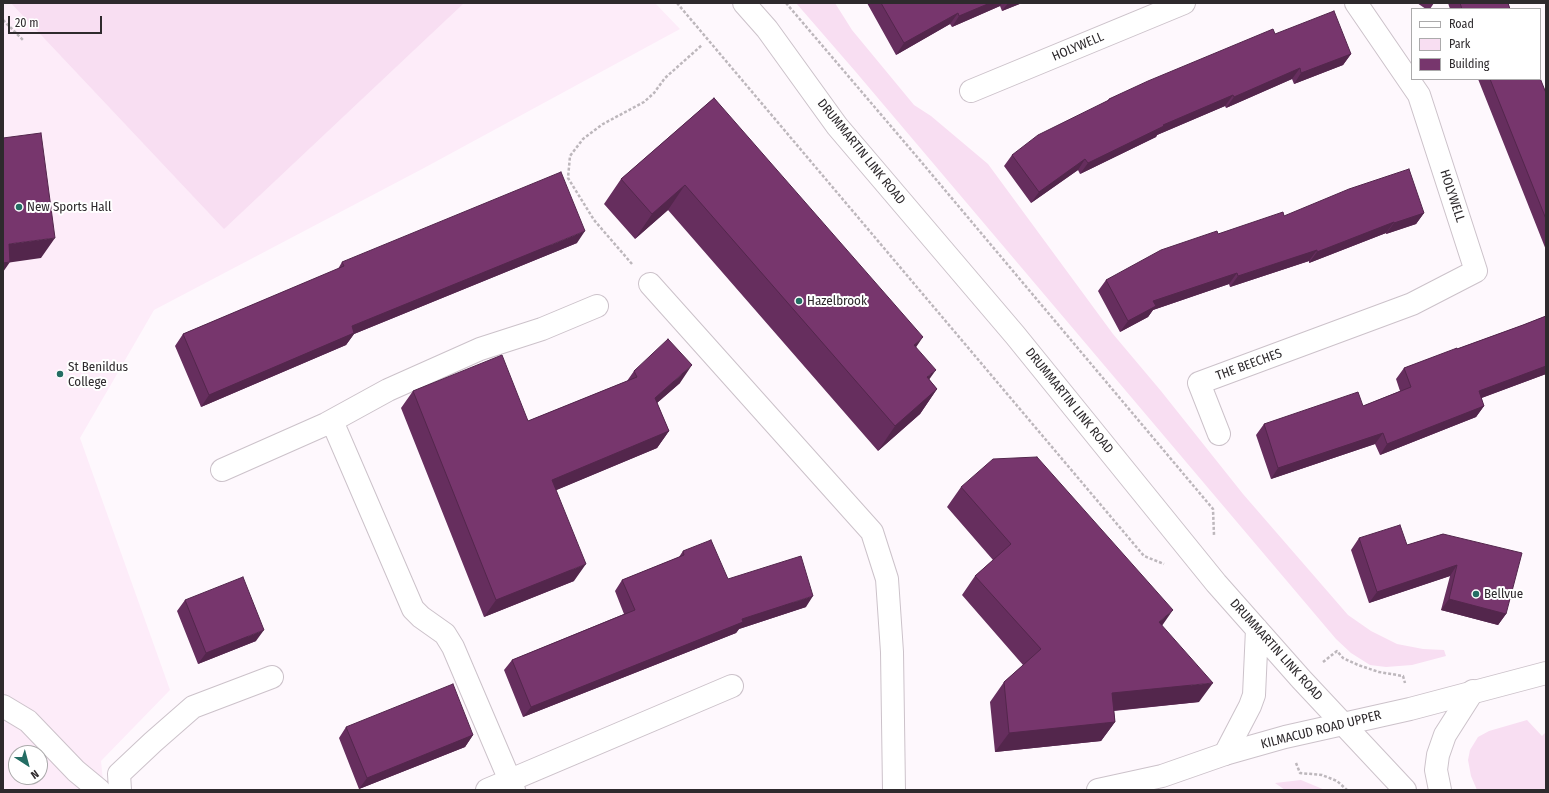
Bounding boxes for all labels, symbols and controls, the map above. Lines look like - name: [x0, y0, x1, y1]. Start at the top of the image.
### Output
- scale bar: [10, 8, 104, 34]
- legend: [1411, 8, 1541, 80]
- text: 20 m: [15, 16, 39, 30]
- text: Road: [1449, 17, 1474, 31]
- street label: HOLYWELL: [1050, 29, 1106, 65]
- text: Park: [1449, 37, 1470, 51]
- text: Building: [1449, 57, 1489, 71]
- street label: DRUMMARTIN LINK ROAD: [814, 96, 908, 208]
- street label: HOLYWELL: [1436, 168, 1468, 224]
- place label: New Sports Hall: [27, 199, 111, 215]
- marker: New Sports Hall: [14, 202, 24, 212]
- place label: Hazelbrook: [807, 293, 867, 309]
- marker: Hazelbrook: [794, 296, 804, 306]
- street label: DRUMMARTIN LINK ROAD: [1022, 345, 1116, 457]
- street label: THE BEECHES: [1214, 346, 1284, 384]
- place label: St Benildus College: [68, 359, 128, 390]
- marker: St Benildus College: [55, 369, 65, 379]
- place label: Bellvue: [1484, 586, 1523, 602]
- marker: Bellvue: [1471, 589, 1481, 599]
- street label: DRUMMARTIN LINK ROAD: [1226, 596, 1326, 704]
- street label: KILMACUD ROAD UPPER: [1259, 707, 1383, 753]
- north arrow: [8, 745, 48, 785]
- text: N: [28, 767, 41, 782]

